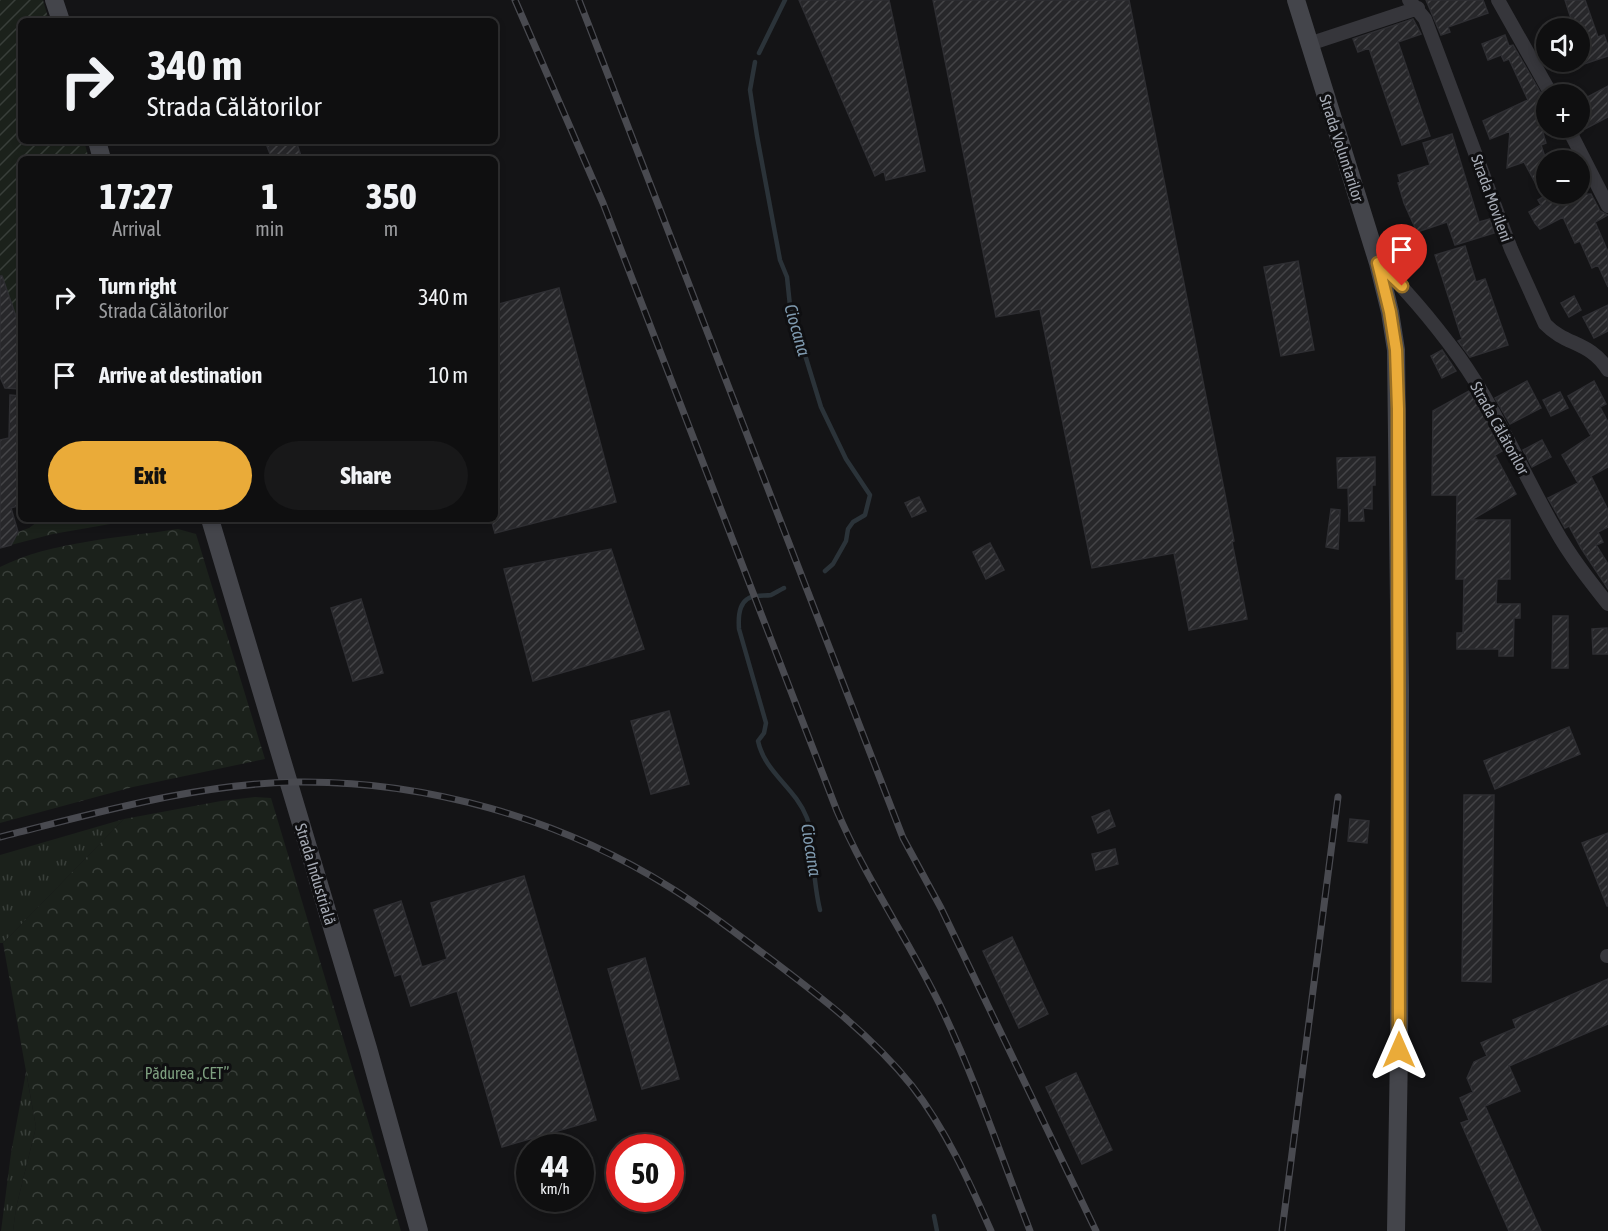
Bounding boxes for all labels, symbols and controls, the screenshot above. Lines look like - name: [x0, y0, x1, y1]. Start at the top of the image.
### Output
- map controls: [1536, 18, 1590, 204]
- button: sound: [1536, 18, 1590, 72]
- text: 340 m: [147, 41, 242, 89]
- icon: right: [48, 42, 126, 120]
- button: +: [1536, 84, 1590, 138]
- text: Strada Călătorilor: [147, 91, 321, 122]
- street label: Strada Voluntarilor: [1316, 92, 1368, 204]
- button: −: [1536, 150, 1590, 204]
- street label: Strada Movileni: [1468, 152, 1516, 244]
- text: 17:27: [100, 175, 174, 217]
- text: 1: [261, 175, 278, 217]
- text: 350: [366, 175, 416, 217]
- text: Arrival: [112, 217, 161, 240]
- text: min: [255, 217, 284, 240]
- text: m: [384, 217, 398, 240]
- pin: [1376, 224, 1427, 286]
- icon: arrive: [1385, 233, 1418, 266]
- text: Turn right: [99, 273, 176, 299]
- icon: right: [48, 281, 81, 314]
- text: 340 m: [418, 284, 468, 310]
- text: Strada Călătorilor: [99, 299, 228, 322]
- water label: Ciocana: [780, 302, 815, 359]
- icon: arrive: [48, 359, 81, 392]
- text: Arrive at destination: [99, 362, 262, 388]
- text: 10 m: [428, 362, 468, 388]
- street label: Strada Călătorilor: [1467, 378, 1533, 478]
- button: Exit: [48, 441, 252, 510]
- button: Share: [264, 441, 468, 510]
- street label: Strada Industrială: [292, 821, 340, 927]
- water label: Ciocana: [797, 822, 826, 878]
- position arrow: [1367, 1018, 1431, 1082]
- park label: Pădurea „CET”: [145, 1064, 229, 1082]
- speed limit sign: 50: [606, 1134, 684, 1212]
- text: 44: [541, 1149, 569, 1183]
- text: km/h: [540, 1180, 570, 1197]

